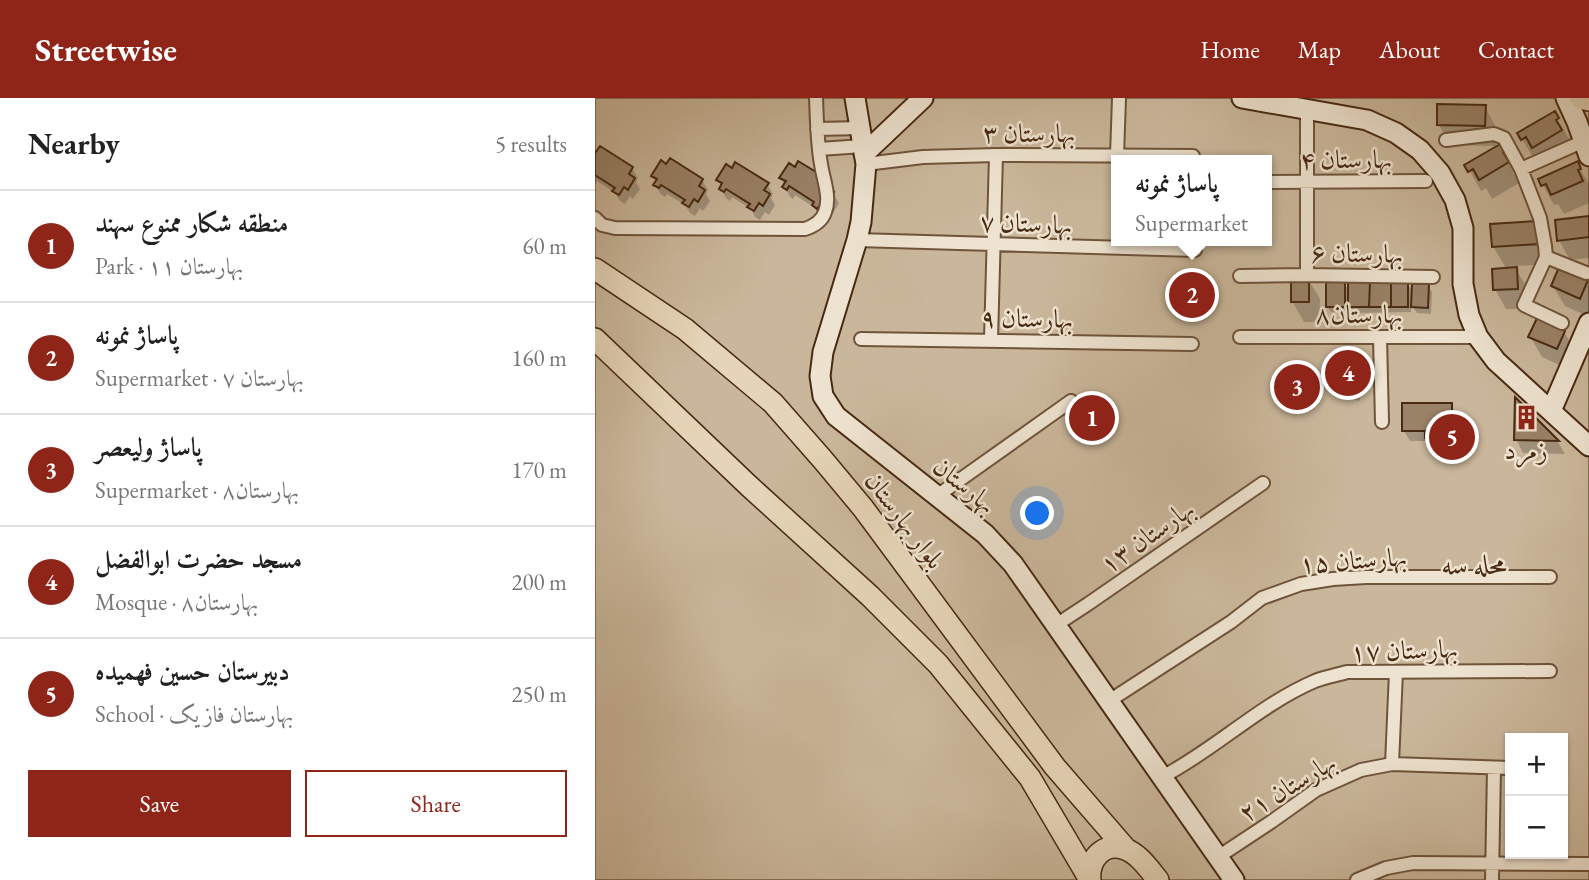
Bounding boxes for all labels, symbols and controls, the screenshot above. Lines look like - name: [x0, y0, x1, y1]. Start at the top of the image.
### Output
- text: Streetwise: [35, 28, 177, 71]
- text: Home: [1200, 34, 1260, 65]
- text: Map: [1298, 34, 1341, 65]
- text: About: [1379, 34, 1440, 65]
- text: Contact: [1478, 34, 1554, 65]
- street label: بهارستان ۳: [983, 116, 1075, 150]
- text: Nearby: [28, 124, 120, 163]
- text: 5 results: [495, 129, 567, 159]
- street label: بهارستان ۴: [1300, 142, 1392, 176]
- popup: [1111, 155, 1272, 246]
- text: پاساژ نمونه: [1135, 166, 1218, 200]
- street label: بهارستان ۷: [979, 204, 1073, 242]
- text: منطقه شکار ممنوع سهند: [95, 206, 288, 240]
- text: Supermarket: [1135, 208, 1248, 238]
- text: 1: [45, 231, 57, 261]
- text: 60 m: [522, 231, 567, 261]
- street label: بهارستان ۶: [1310, 235, 1404, 271]
- text: Park · بهارستان ۱۱: [95, 251, 243, 281]
- pin: 2: [1169, 269, 1215, 321]
- street label: بهارستان۸: [1315, 297, 1403, 331]
- street label: بهارستان ۹: [980, 300, 1074, 336]
- text: پاساژ نمونه: [95, 318, 178, 352]
- text: 2: [45, 343, 57, 373]
- text: 160 m: [511, 343, 567, 373]
- pin: 4: [1325, 347, 1371, 399]
- pin: 3: [1274, 361, 1320, 413]
- text: Supermarket · بهارستان ۷: [95, 363, 304, 393]
- pin: 1: [1069, 392, 1115, 444]
- building icon: زمرد: [1512, 404, 1540, 432]
- pin: 5: [1429, 411, 1475, 463]
- text: پاساژ ولیعصر: [95, 430, 202, 464]
- place label: زمرد: [1504, 433, 1548, 468]
- street label: بهارستان: [926, 449, 1004, 521]
- text: 3: [45, 455, 57, 485]
- text: 170 m: [511, 455, 567, 485]
- street label: بلوار بهارستان: [857, 465, 953, 575]
- text: Supermarket · بهارستان۸: [95, 475, 299, 505]
- street label: بهارستان ۱۳: [1093, 491, 1201, 581]
- your location: [1020, 496, 1054, 530]
- street label: بهارستان ۱۵: [1298, 539, 1408, 581]
- text: مسجد حضرت ابوالفضل: [95, 542, 302, 576]
- district label: محله سه: [1441, 546, 1507, 582]
- text: 4: [45, 567, 57, 597]
- text: 200 m: [511, 567, 567, 597]
- text: Mosque · بهارستان۸: [95, 587, 258, 617]
- street label: بهارستان ۱۷: [1350, 631, 1458, 669]
- text: دبیرستان حسین فهمیده: [95, 654, 290, 688]
- text: 5: [45, 679, 57, 709]
- text: 250 m: [511, 679, 567, 709]
- text: School · بهارستان فاز یک: [95, 699, 293, 729]
- map controls: [1505, 733, 1568, 859]
- button: +: [1505, 733, 1568, 796]
- street label: بهارستان ۲۱: [1232, 745, 1342, 829]
- button: Save: [28, 770, 291, 837]
- button: Share: [305, 770, 567, 837]
- button: −: [1505, 796, 1568, 859]

